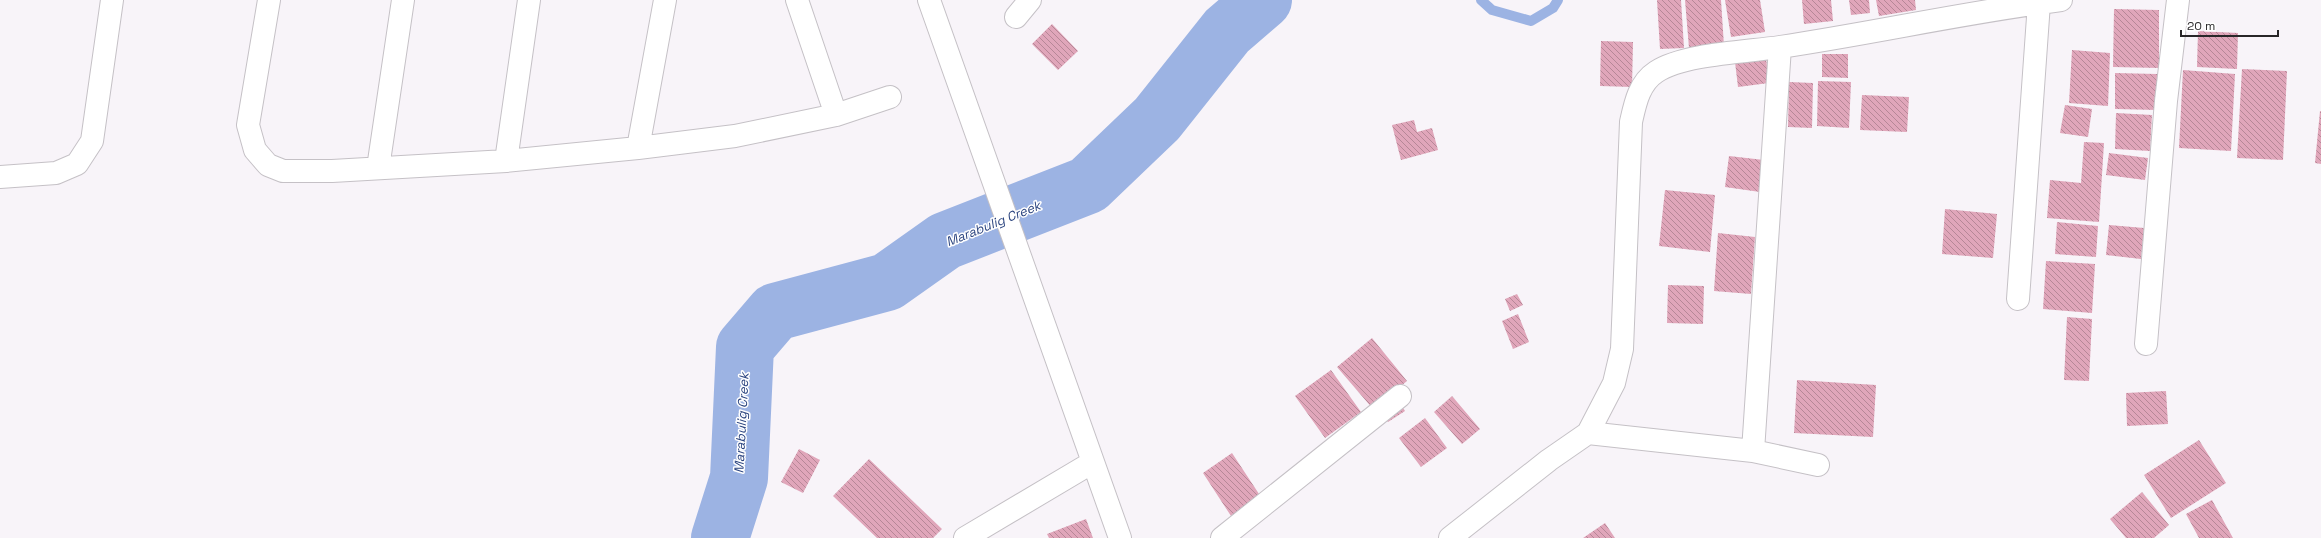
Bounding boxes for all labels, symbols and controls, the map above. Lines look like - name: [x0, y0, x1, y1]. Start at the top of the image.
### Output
- scale bar: [2181, 12, 2278, 38]
- text: 20 m: [2187, 18, 2215, 34]
- water label: Marabulig Creek: [943, 196, 1045, 250]
- water label: Marabulig Creek: [730, 370, 753, 474]

